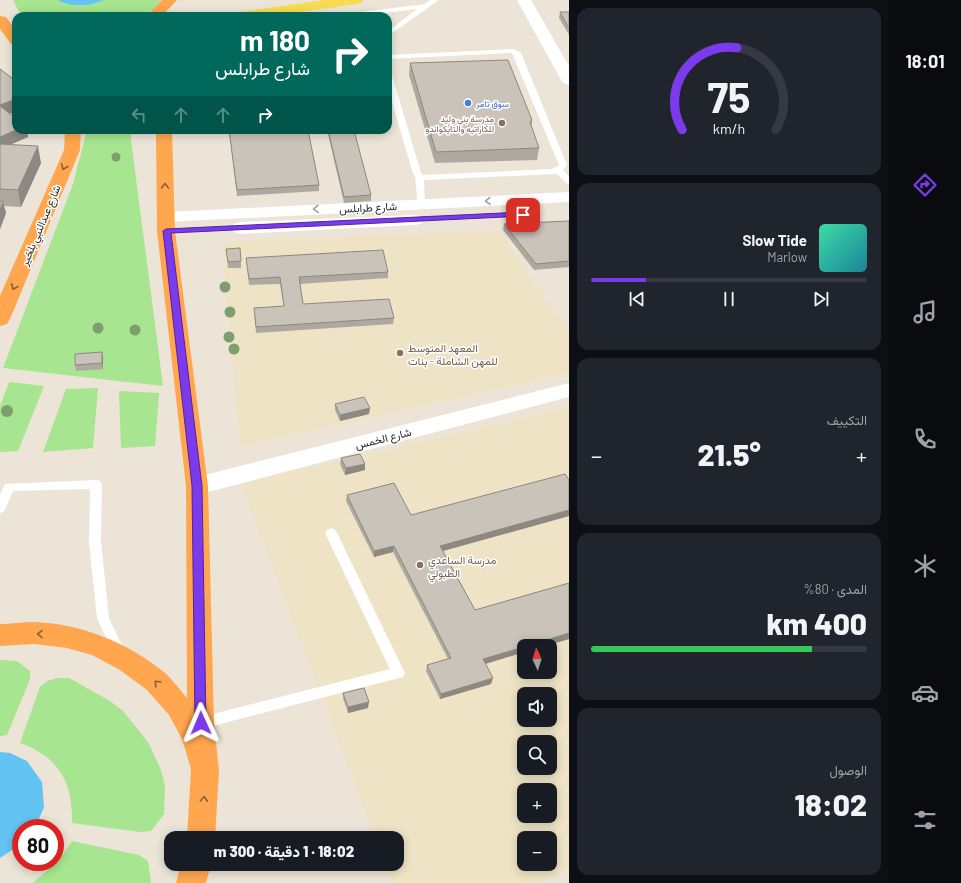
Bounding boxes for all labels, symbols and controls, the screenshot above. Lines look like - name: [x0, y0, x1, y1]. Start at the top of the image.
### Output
- text: 180 m: [240, 23, 310, 57]
- icon: right: [324, 28, 376, 80]
- text: 18:01: [905, 50, 945, 72]
- text: شارع طرابلس: [215, 57, 310, 79]
- text: 75: [707, 70, 751, 120]
- marker: سوق تامر: [463, 98, 473, 108]
- place label: سوق تامر: [475, 98, 509, 110]
- icon: left: [128, 104, 150, 126]
- icon: ahead: [170, 104, 192, 126]
- icon: ahead: [212, 104, 234, 126]
- icon: right: [254, 104, 276, 126]
- place label: مدرسة بني وليد للكاراتيه والتايكواندو: [425, 113, 494, 135]
- marker: مدرسة بني وليد للكاراتيه والتايكواندو: [497, 118, 507, 128]
- text: km/h: [713, 119, 745, 136]
- one-way arrow: [61, 164, 69, 171]
- icon: directions: [911, 171, 939, 199]
- street label: شارع عبدالنبي بلخير: [17, 183, 67, 270]
- one-way arrow: [161, 183, 170, 189]
- one-way arrow: [485, 197, 491, 205]
- pin: [506, 198, 540, 232]
- street label: شارع طرابلس: [339, 199, 398, 217]
- icon: arrive: [512, 204, 534, 226]
- one-way arrow: [313, 205, 319, 214]
- text: Slow Tide: [743, 231, 807, 249]
- text: Marlow: [767, 249, 807, 265]
- one-way arrow: [10, 283, 18, 290]
- icon: previous: [626, 288, 648, 310]
- icon: pause: [718, 288, 740, 310]
- icon: next: [810, 288, 832, 310]
- icon: music: [911, 298, 939, 326]
- place label: المعهد المتوسط للمهن الشاملة - بنات: [408, 341, 498, 368]
- marker: المعهد المتوسط للمهن الشاملة - بنات: [395, 348, 405, 358]
- text: التكييف: [827, 412, 867, 428]
- street label: شارع الخمس: [354, 425, 413, 453]
- icon: phone: [911, 425, 939, 453]
- text: 21.5°: [697, 436, 761, 472]
- text: −: [591, 442, 602, 468]
- text: +: [856, 442, 867, 468]
- icon: climate: [911, 552, 939, 580]
- place label: مدرسة الساعدي الطبولي: [428, 553, 497, 583]
- marker: مدرسة الساعدي الطبولي: [415, 560, 425, 570]
- text: المدى · 80%: [804, 581, 867, 597]
- text: 400 km: [766, 605, 867, 641]
- one-way arrow: [37, 630, 43, 638]
- north arrow: [517, 639, 557, 679]
- map controls: [517, 639, 557, 871]
- icon: car: [911, 679, 939, 707]
- one-way arrow: [154, 680, 162, 688]
- button: sound: [517, 687, 557, 727]
- position arrow: [180, 702, 222, 744]
- button: search: [517, 735, 557, 775]
- text: الوصول: [829, 762, 867, 778]
- button: +: [517, 783, 557, 823]
- text: 18:02: [795, 786, 867, 822]
- one-way arrow: [199, 796, 208, 802]
- icon: filters: [911, 806, 939, 834]
- speed limit sign: 80: [12, 819, 64, 871]
- button: −: [517, 831, 557, 871]
- text: 18:02 · 1 دقيقة · 300 m: [214, 842, 354, 860]

